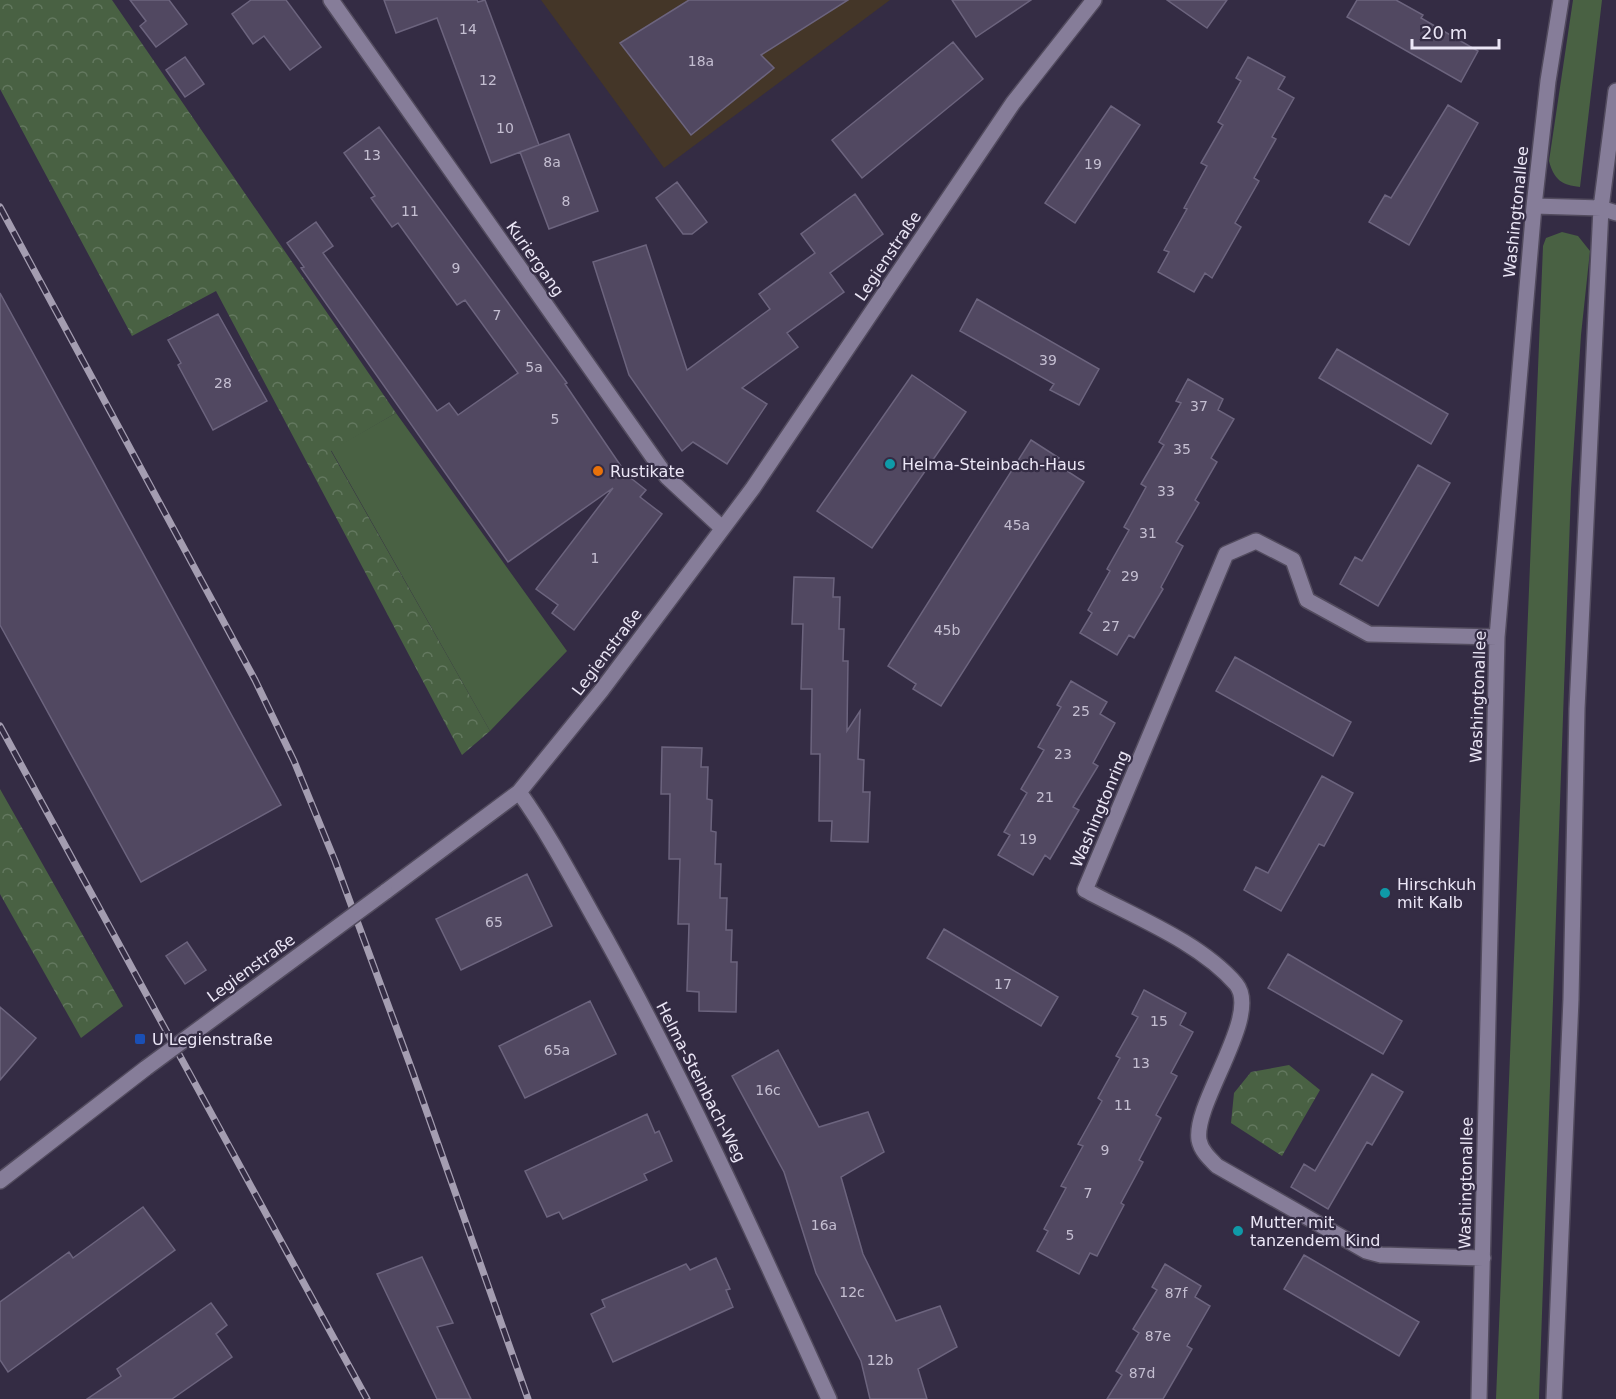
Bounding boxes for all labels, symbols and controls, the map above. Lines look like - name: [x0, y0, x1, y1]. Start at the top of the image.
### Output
- scale bar: [1412, 12, 1499, 50]
- house number: 14: [459, 21, 477, 37]
- text: 20 m: [1421, 22, 1467, 43]
- house number: 18a: [688, 53, 714, 69]
- house number: 12: [479, 72, 497, 88]
- house number: 10: [496, 120, 514, 136]
- street label: Washingtonallee: [1500, 145, 1532, 279]
- house number: 13: [363, 147, 381, 163]
- house number: 8a: [543, 154, 561, 170]
- house number: 19: [1084, 156, 1102, 172]
- house number: 8: [562, 193, 570, 209]
- house number: 11: [401, 203, 419, 219]
- street label: Legienstraße: [851, 208, 925, 304]
- street label: Kuriergang: [502, 218, 568, 300]
- house number: 9: [452, 260, 460, 276]
- house number: 7: [493, 307, 501, 323]
- house number: 39: [1039, 352, 1057, 368]
- house number: 5a: [525, 359, 543, 375]
- house number: 28: [214, 375, 232, 391]
- house number: 37: [1190, 398, 1208, 414]
- house number: 5: [551, 411, 559, 427]
- house number: 35: [1173, 441, 1191, 457]
- place label: Helma-Steinbach-Haus: [902, 455, 1085, 474]
- marker: Helma-Steinbach-Haus: [883, 457, 897, 471]
- place label: Rustikate: [610, 462, 685, 481]
- marker: Rustikate: [591, 464, 605, 478]
- house number: 33: [1157, 483, 1175, 499]
- house number: 45a: [1004, 517, 1030, 533]
- house number: 31: [1139, 525, 1157, 541]
- house number: 1: [591, 550, 599, 566]
- house number: 29: [1121, 568, 1139, 584]
- street label: Legienstraße: [568, 605, 646, 699]
- house number: 27: [1102, 618, 1120, 634]
- house number: 45b: [934, 622, 960, 638]
- street label: Washingtonallee: [1466, 631, 1490, 763]
- house number: 25: [1072, 703, 1090, 719]
- house number: 23: [1054, 746, 1072, 762]
- street label: Washingtonring: [1067, 748, 1133, 870]
- house number: 21: [1036, 789, 1054, 805]
- house number: 19: [1019, 831, 1037, 847]
- place label: Hirschkuh mit Kalb: [1397, 875, 1476, 912]
- marker: Hirschkuh mit Kalb: [1378, 886, 1392, 900]
- house number: 65: [485, 914, 503, 930]
- street label: Legienstraße: [203, 930, 299, 1006]
- house number: 17: [994, 976, 1012, 992]
- street label: Helma-Steinbach-Weg: [652, 999, 750, 1165]
- house number: 15: [1150, 1013, 1168, 1029]
- place label: U Legienstraße: [152, 1030, 273, 1049]
- marker: U Legienstraße: [133, 1032, 147, 1046]
- house number: 65a: [544, 1042, 570, 1058]
- house number: 13: [1132, 1055, 1150, 1071]
- house number: 16c: [755, 1082, 781, 1098]
- house number: 11: [1114, 1097, 1132, 1113]
- street label: Washingtonallee: [1455, 1117, 1477, 1249]
- house number: 9: [1101, 1142, 1109, 1158]
- house number: 7: [1084, 1185, 1092, 1201]
- place label: Mutter mit tanzendem Kind: [1250, 1213, 1381, 1250]
- house number: 16a: [811, 1217, 837, 1233]
- marker: Mutter mit tanzendem Kind: [1231, 1224, 1245, 1238]
- house number: 5: [1066, 1227, 1074, 1243]
- house number: 12c: [839, 1284, 865, 1300]
- house number: 87f: [1165, 1285, 1188, 1301]
- house number: 87e: [1145, 1328, 1171, 1344]
- house number: 12b: [867, 1352, 893, 1368]
- house number: 87d: [1129, 1365, 1155, 1381]

